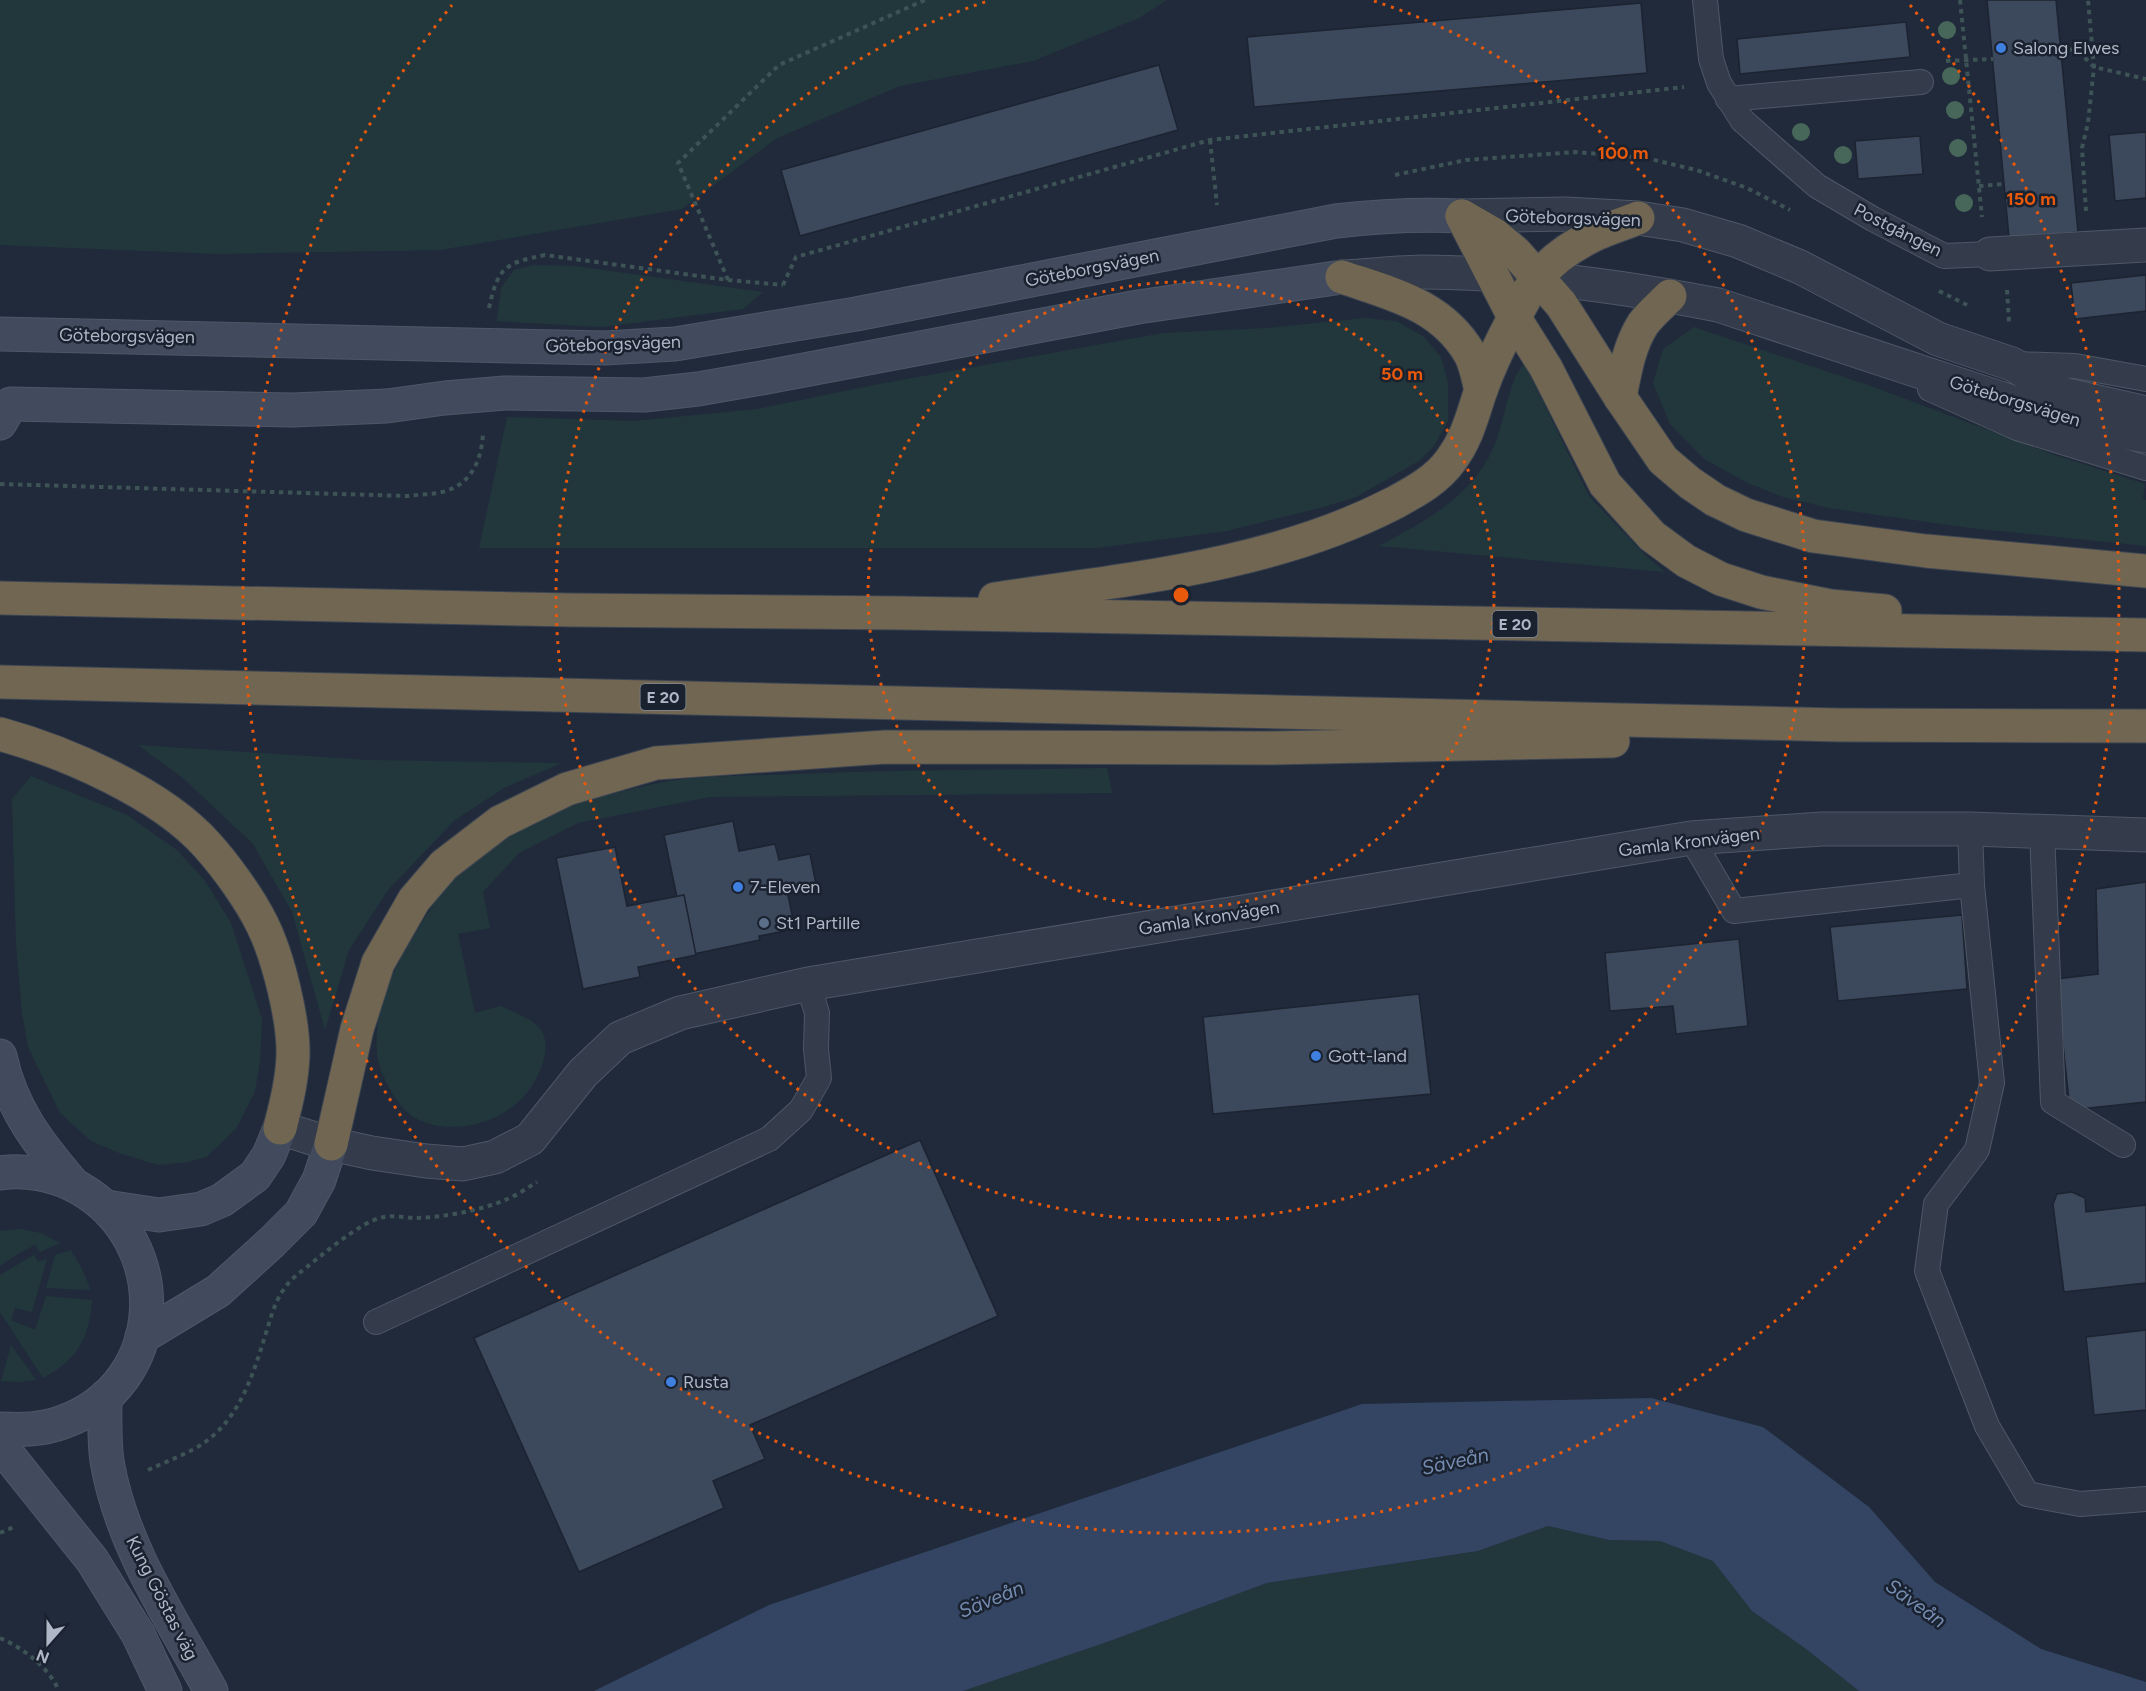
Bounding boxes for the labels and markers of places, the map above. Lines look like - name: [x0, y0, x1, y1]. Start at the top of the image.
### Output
- place label: Salong Elwes: [2013, 37, 2119, 59]
- marker: Salong Elwes: [1994, 41, 2008, 55]
- centre of rings: [1171, 585, 1191, 605]
- place label: 7-Eleven: [750, 876, 820, 898]
- marker: 7-Eleven: [731, 880, 745, 894]
- place label: St1 Partille: [776, 912, 860, 934]
- marker: St1 Partille: [757, 916, 771, 930]
- place label: Gott-land: [1328, 1045, 1407, 1067]
- marker: Gott-land: [1309, 1049, 1323, 1063]
- place label: Rusta: [683, 1371, 729, 1393]
- marker: Rusta: [664, 1375, 678, 1389]

